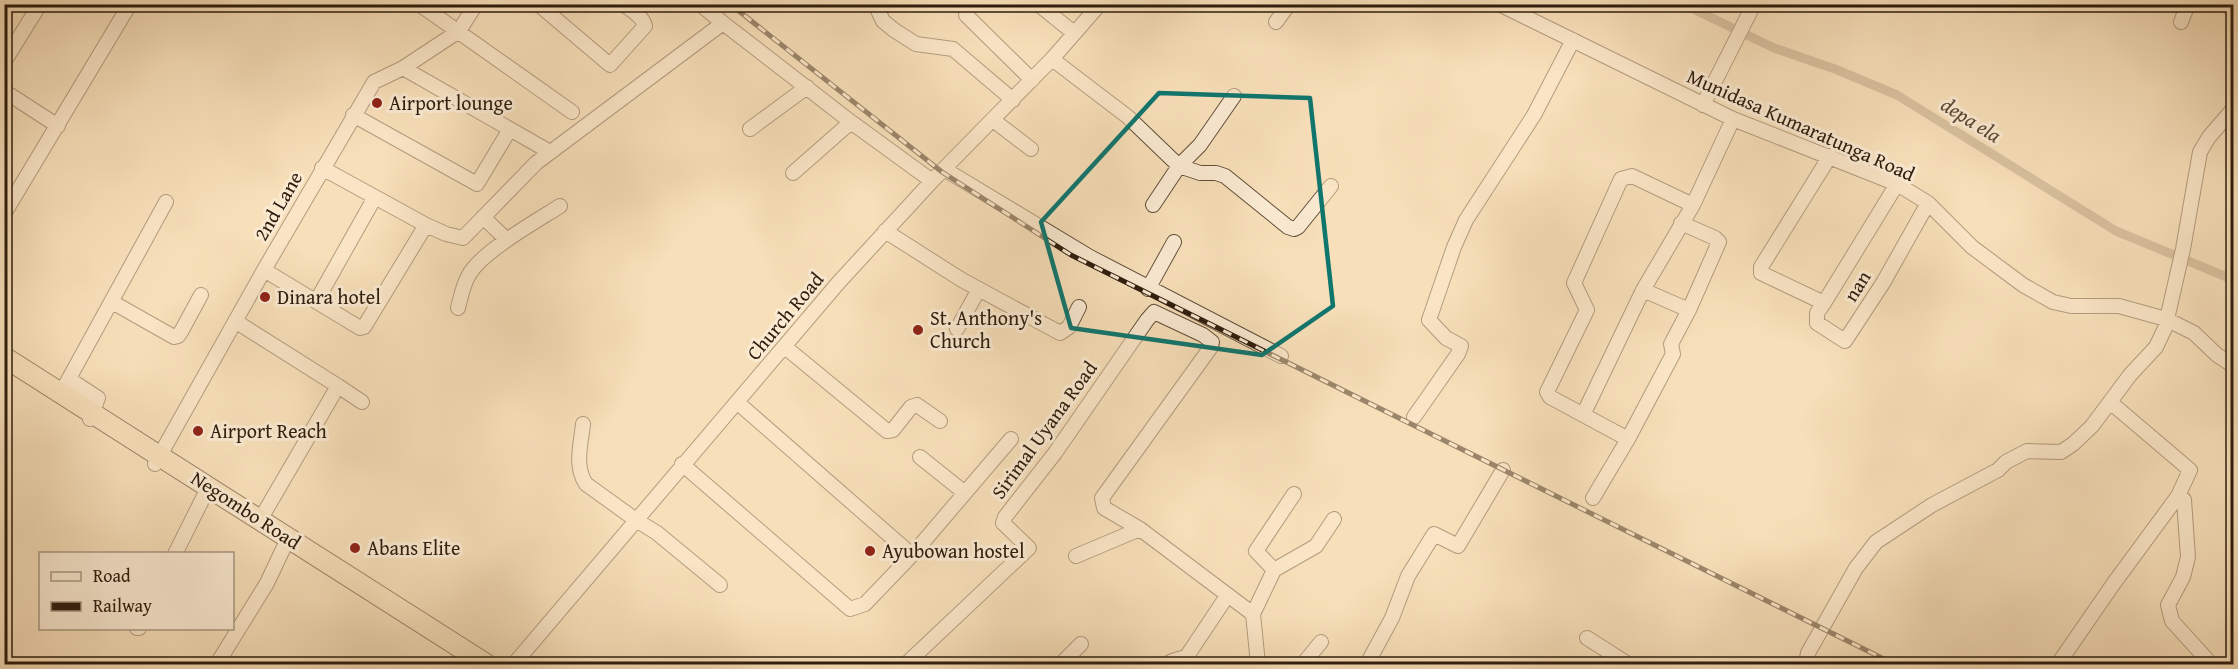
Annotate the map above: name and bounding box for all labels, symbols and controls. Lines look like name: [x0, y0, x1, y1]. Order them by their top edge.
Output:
street label: Munidasa Kumaratunga Road: [1683, 61, 1920, 188]
place label: Airport lounge: [389, 88, 513, 117]
water label: depa ela: [1935, 89, 2008, 150]
marker: Airport lounge: [370, 96, 384, 110]
street label: 2nd Lane: [246, 166, 309, 246]
street label: Church Road: [739, 265, 830, 366]
street label: nan: [1836, 265, 1877, 307]
place label: Dinara hotel: [277, 282, 381, 311]
marker: Dinara hotel: [258, 290, 272, 304]
place label: St. Anthony's Church: [930, 303, 1042, 355]
marker: St. Anthony's Church: [911, 323, 925, 337]
street label: Sirimal Uyana Road: [984, 354, 1104, 505]
place label: Airport Reach: [210, 416, 327, 445]
marker: Airport Reach: [191, 424, 205, 438]
street label: Negombo Road: [186, 463, 307, 556]
place label: Abans Elite: [367, 533, 460, 562]
place label: Ayubowan hostel: [882, 536, 1025, 565]
marker: Abans Elite: [348, 541, 362, 555]
marker: Ayubowan hostel: [863, 544, 877, 558]
legend: [39, 552, 234, 630]
text: Road: [93, 562, 131, 589]
text: Railway: [93, 592, 152, 619]

